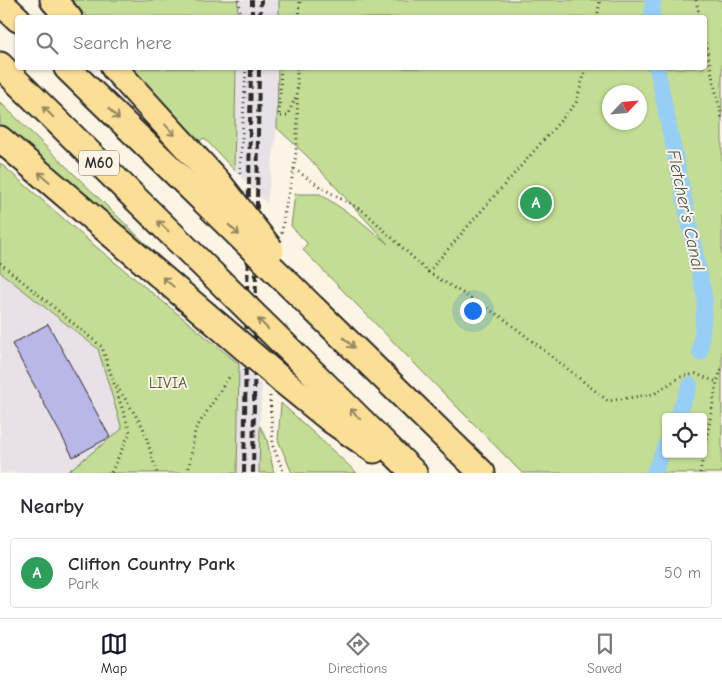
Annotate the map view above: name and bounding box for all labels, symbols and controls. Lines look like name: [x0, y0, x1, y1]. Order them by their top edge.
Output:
search box: [15, 15, 707, 70]
icon: search: [33, 29, 61, 57]
text: Search here: [73, 32, 172, 54]
north arrow: [602, 85, 647, 130]
one-way arrow: [42, 106, 54, 118]
one-way arrow: [108, 108, 121, 120]
one-way arrow: [164, 123, 176, 136]
water label: Fletcher's Canal: [662, 148, 709, 274]
road number: M60: [79, 150, 119, 176]
one-way arrow: [38, 172, 51, 183]
pin: A: [520, 184, 552, 222]
one-way arrow: [157, 220, 169, 232]
one-way arrow: [227, 224, 239, 236]
one-way arrow: [161, 277, 174, 288]
your location: [460, 298, 486, 324]
one-way arrow: [257, 318, 269, 330]
one-way arrow: [342, 337, 355, 349]
park label: LIVIA: [149, 374, 187, 392]
one-way arrow: [349, 408, 361, 420]
map controls: [662, 413, 707, 458]
button: locate: [662, 413, 707, 458]
text: Nearby: [20, 494, 84, 518]
text: Clifton Country Park: [68, 553, 235, 575]
text: A: [33, 564, 41, 582]
text: 50 m: [664, 564, 701, 582]
text: Park: [68, 575, 99, 593]
tab: Map: [100, 630, 128, 677]
tab: Directions: [328, 630, 387, 677]
tab: Saved: [587, 630, 622, 677]

